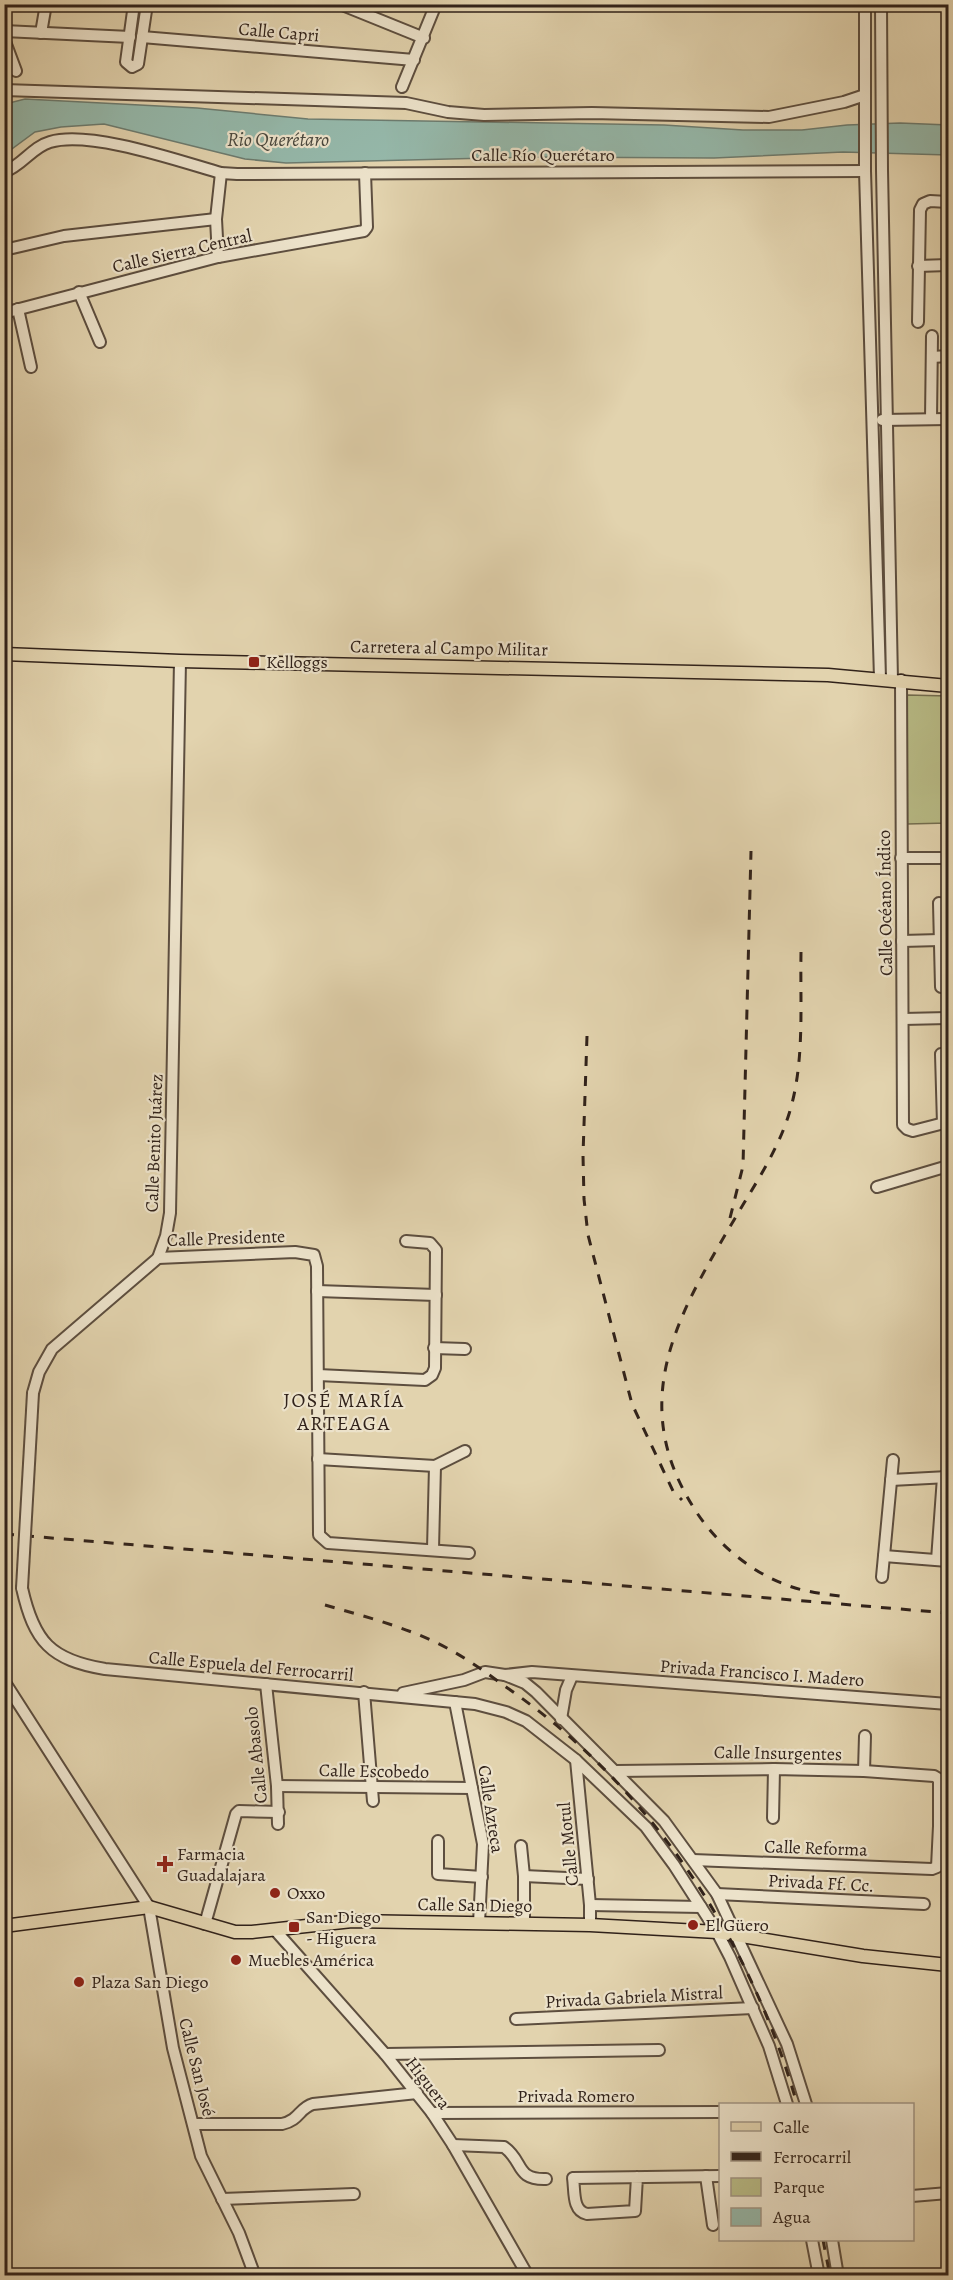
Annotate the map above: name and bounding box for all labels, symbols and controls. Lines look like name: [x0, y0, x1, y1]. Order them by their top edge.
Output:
street label: Calle Capri: [238, 17, 320, 47]
water label: Rio Querétaro: [227, 126, 329, 153]
street label: Calle Río Querétaro: [471, 143, 615, 167]
street label: Calle Sierra Central: [110, 223, 255, 279]
street label: Carretera al Campo Militar: [350, 634, 548, 662]
place label: Kelloggs: [266, 650, 328, 674]
marker: Kelloggs: [247, 655, 261, 669]
street label: Calle Océano Índico: [872, 830, 898, 976]
street label: Calle Benito Juárez: [140, 1073, 168, 1213]
street label: Calle Presidente: [166, 1224, 286, 1252]
district label: JOSÉ MARÍA ARTEAGA: [283, 1387, 405, 1437]
street label: Calle Espuela del Ferrocarril: [148, 1645, 355, 1687]
street label: Privada Francisco I. Madero: [659, 1654, 865, 1692]
street label: Calle Abasolo: [239, 1705, 273, 1805]
street label: Calle Insurgentes: [714, 1740, 842, 1766]
street label: Calle Escobedo: [319, 1758, 429, 1784]
street label: Calle Azteca: [472, 1763, 510, 1855]
street label: Calle Motul: [552, 1800, 584, 1887]
street label: Calle Reforma: [764, 1834, 869, 1862]
place label: Farmacia Guadalajara: [177, 1842, 266, 1887]
marker: Farmacia Guadalajara: [158, 1857, 172, 1871]
street label: Privada Ff. Cc.: [767, 1868, 875, 1898]
place label: Oxxo: [287, 1881, 325, 1905]
marker: Oxxo: [268, 1886, 282, 1900]
street label: Calle San Diego: [417, 1892, 533, 1918]
place label: San Diego - Higuera: [306, 1905, 381, 1950]
place label: El Güero: [705, 1913, 769, 1937]
marker: El Güero: [686, 1918, 700, 1932]
marker: San Diego - Higuera: [287, 1920, 301, 1934]
place label: Muebles América: [248, 1948, 375, 1972]
marker: Muebles América: [229, 1953, 243, 1967]
place label: Plaza San Diego: [91, 1970, 209, 1994]
marker: Plaza San Diego: [72, 1975, 86, 1989]
street label: Privada Gabriela Mistral: [545, 1980, 724, 2014]
street label: Calle San José: [173, 2015, 221, 2119]
street label: Higuera: [400, 2052, 456, 2115]
street label: Privada Romero: [517, 2084, 635, 2108]
legend: [719, 2103, 914, 2241]
text: Calle: [773, 2115, 810, 2139]
text: Ferrocarril: [773, 2145, 852, 2169]
text: Parque: [773, 2175, 825, 2199]
text: Agua: [772, 2205, 811, 2229]

